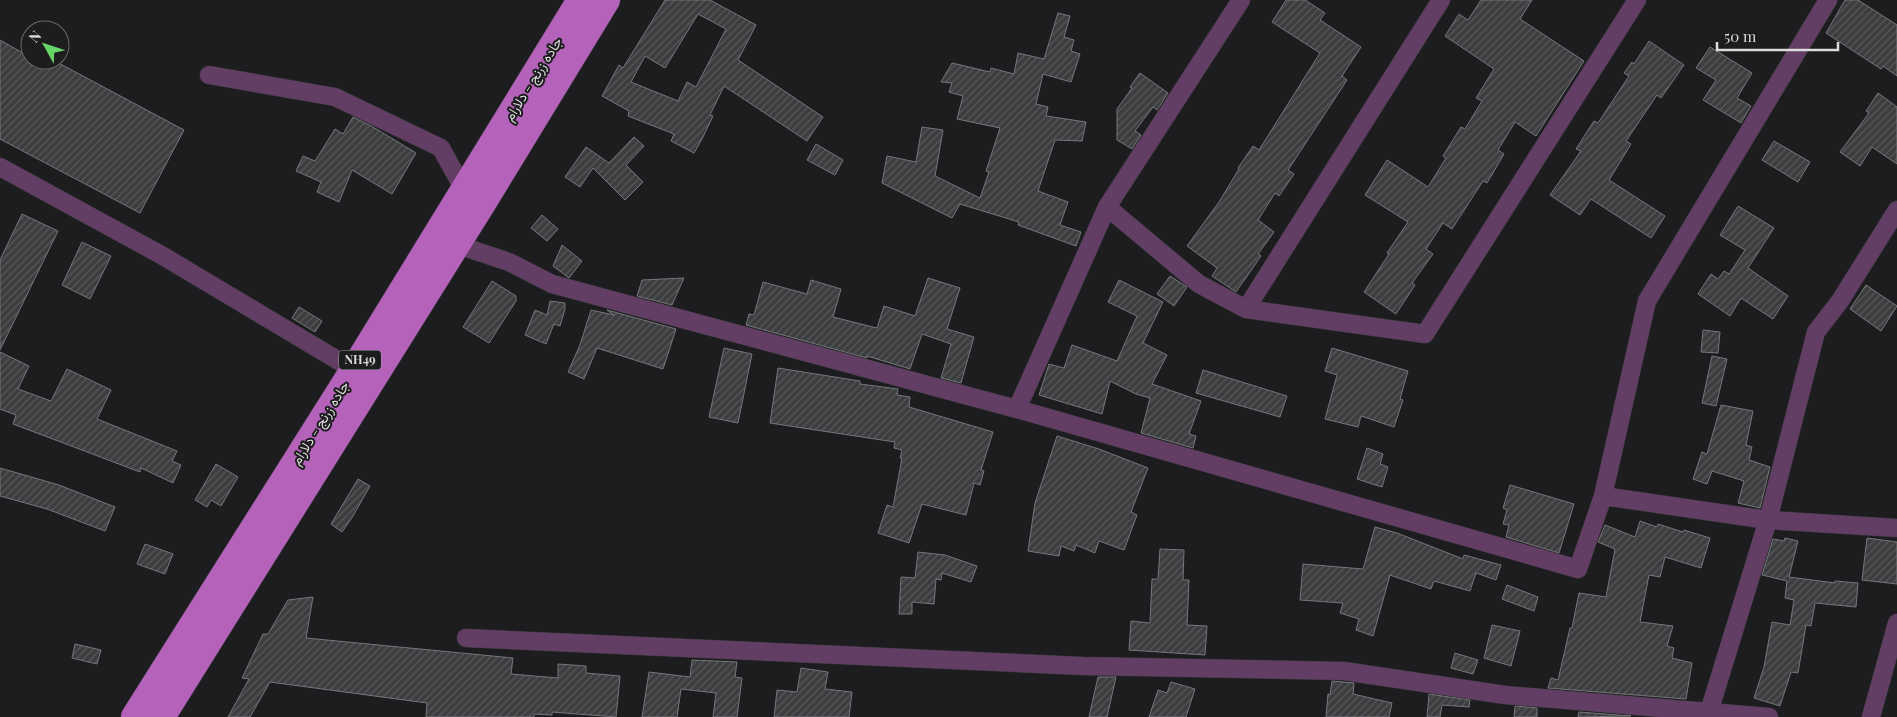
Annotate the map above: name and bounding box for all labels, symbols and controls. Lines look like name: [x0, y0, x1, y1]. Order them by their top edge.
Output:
north arrow: [20, 20, 70, 70]
scale bar: [1717, 20, 1838, 52]
text: N: [24, 26, 45, 46]
text: 50 m: [1724, 26, 1757, 46]
street label: جاده زرنج - دلارام: [499, 33, 568, 125]
road number: NH49: [339, 350, 381, 370]
street label: جاده زرنج - دلارام: [286, 377, 355, 469]

